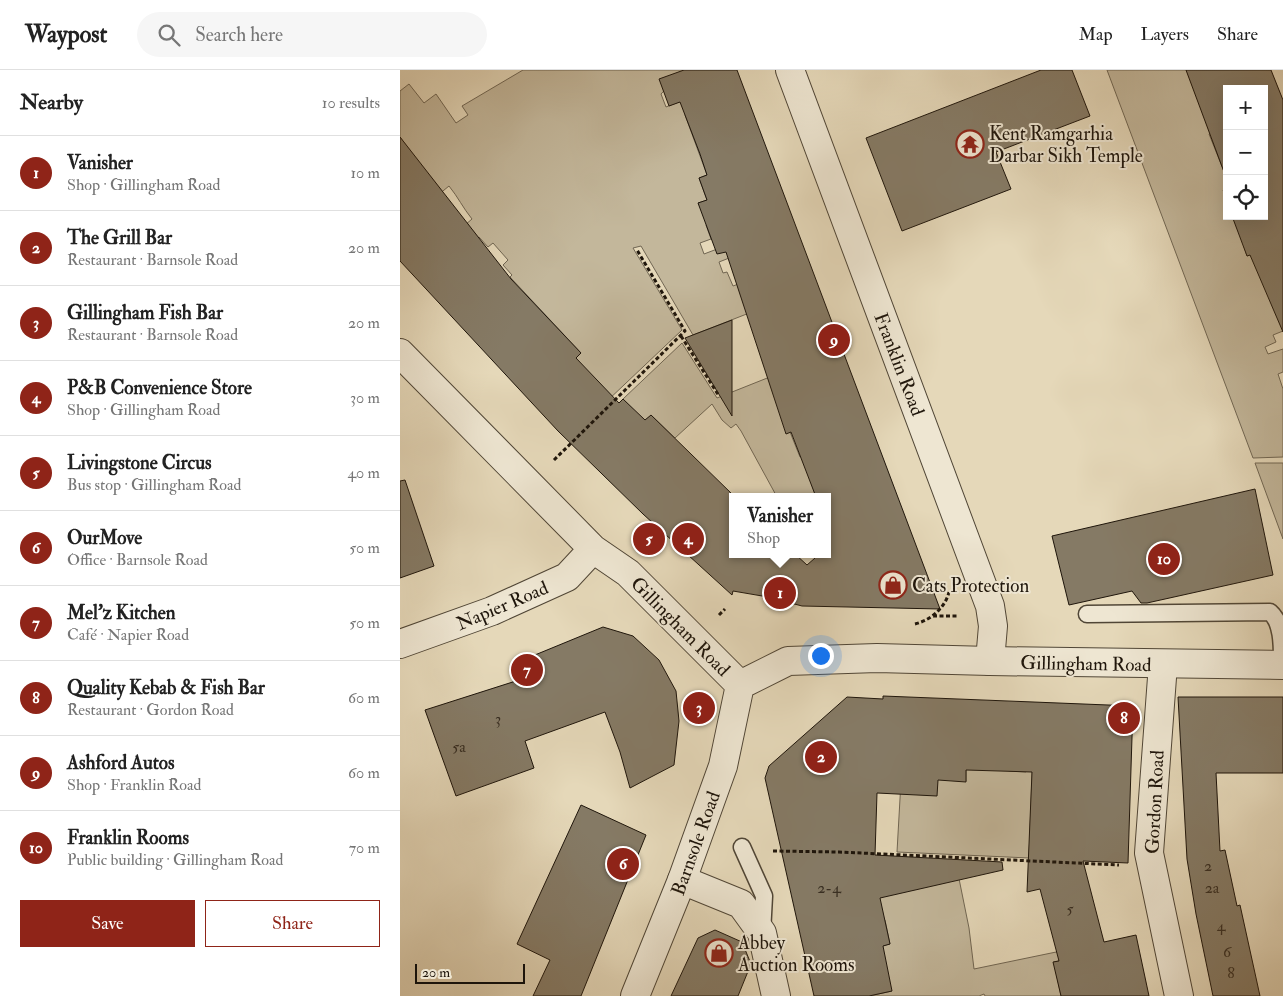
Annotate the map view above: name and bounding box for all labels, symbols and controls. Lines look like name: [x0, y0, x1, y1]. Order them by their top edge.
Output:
search box: [137, 12, 487, 57]
text: Waypost: [25, 19, 107, 50]
icon: search: [155, 21, 183, 49]
text: Search here: [195, 23, 283, 47]
text: Map: [1079, 23, 1113, 46]
text: Layers: [1141, 23, 1189, 46]
text: Share: [1217, 23, 1258, 46]
map controls: [1223, 85, 1268, 220]
button: +: [1223, 85, 1268, 130]
text: Nearby: [20, 89, 83, 116]
text: 10 results: [322, 93, 380, 113]
place label: Kent Ramgarhia Darbar Sikh Temple: [989, 122, 1143, 169]
temple icon: Kent Ramgarhia Darbar Sikh Temple: [955, 129, 985, 159]
button: −: [1223, 130, 1268, 175]
text: Vanisher: [67, 151, 133, 175]
text: 1: [33, 163, 39, 183]
text: 10 m: [350, 163, 380, 183]
text: Shop · Gillingham Road: [67, 175, 220, 195]
button: locate: [1223, 175, 1268, 220]
text: The Grill Bar: [67, 226, 172, 250]
text: 2: [32, 238, 40, 258]
text: 20 m: [348, 238, 380, 258]
text: Restaurant · Barnsole Road: [67, 250, 238, 270]
text: Gillingham Fish Bar: [67, 301, 223, 325]
street label: Franklin Road: [868, 309, 930, 420]
text: 3: [33, 313, 39, 333]
text: 20 m: [348, 313, 380, 333]
pin: 9: [818, 321, 850, 359]
text: Restaurant · Barnsole Road: [67, 325, 238, 345]
text: P&B Convenience Store: [67, 376, 252, 400]
text: 4: [32, 388, 40, 408]
text: 30 m: [350, 388, 380, 408]
text: Shop · Gillingham Road: [67, 400, 220, 420]
text: Livingstone Circus: [67, 451, 211, 475]
text: 5: [32, 463, 40, 483]
text: 40 m: [347, 463, 380, 483]
text: Bus stop · Gillingham Road: [67, 475, 241, 495]
popup: [729, 493, 831, 558]
text: Vanisher: [747, 504, 813, 528]
pin: 5: [633, 520, 665, 558]
pin: 4: [672, 520, 704, 558]
text: OurMove: [67, 526, 142, 550]
text: Shop: [747, 528, 780, 548]
text: 6: [32, 538, 40, 558]
text: 50 m: [349, 538, 380, 558]
pin: 10: [1148, 540, 1180, 578]
text: Office · Barnsole Road: [67, 550, 208, 570]
shop icon: Cats Protection: [878, 570, 908, 600]
street label: Gillingham Road: [625, 572, 736, 682]
pin: 1: [764, 574, 796, 612]
place label: Cats Protection: [912, 574, 1029, 598]
street label: Napier Road: [453, 576, 553, 637]
text: Mel'z Kitchen: [67, 601, 176, 625]
text: 7: [32, 613, 40, 633]
text: 50 m: [349, 613, 380, 633]
text: Café · Napier Road: [67, 625, 189, 645]
your location: [808, 643, 834, 669]
pin: 7: [511, 651, 543, 689]
street label: Gillingham Road: [1020, 651, 1152, 677]
text: Quality Kebab & Fish Bar: [67, 676, 265, 700]
text: 8: [32, 688, 40, 708]
text: 60 m: [348, 688, 380, 708]
pin: 3: [683, 689, 715, 727]
pin: 8: [1108, 699, 1140, 737]
text: Restaurant · Gordon Road: [67, 700, 234, 720]
house number: 3: [495, 709, 501, 729]
house number: 5a: [452, 737, 466, 757]
pin: 2: [805, 738, 837, 776]
street label: Gordon Road: [1140, 749, 1170, 855]
text: Ashford Autos: [67, 751, 175, 775]
text: 9: [32, 763, 40, 783]
text: 60 m: [348, 763, 380, 783]
text: Shop · Franklin Road: [67, 775, 201, 795]
street label: Barnsole Road: [666, 787, 726, 899]
text: Franklin Rooms: [67, 826, 189, 850]
text: 10: [29, 838, 43, 858]
text: 70 m: [349, 838, 380, 858]
pin: 6: [607, 845, 639, 883]
text: Public building · Gillingham Road: [67, 850, 283, 870]
house number: 2: [1204, 856, 1212, 876]
house number: 2-4: [817, 878, 842, 898]
house number: 2a: [1205, 878, 1220, 898]
house number: 5: [1066, 899, 1074, 919]
button: Save: [20, 900, 195, 947]
button: Share: [205, 900, 380, 947]
house number: 4: [1217, 916, 1227, 936]
place label: Abbey Auction Rooms: [737, 931, 855, 977]
shop icon: Abbey Auction Rooms: [704, 938, 734, 968]
house number: 6: [1223, 942, 1232, 962]
scale bar: [415, 961, 525, 984]
house number: 8: [1227, 963, 1235, 983]
text: 20 m: [422, 964, 450, 981]

